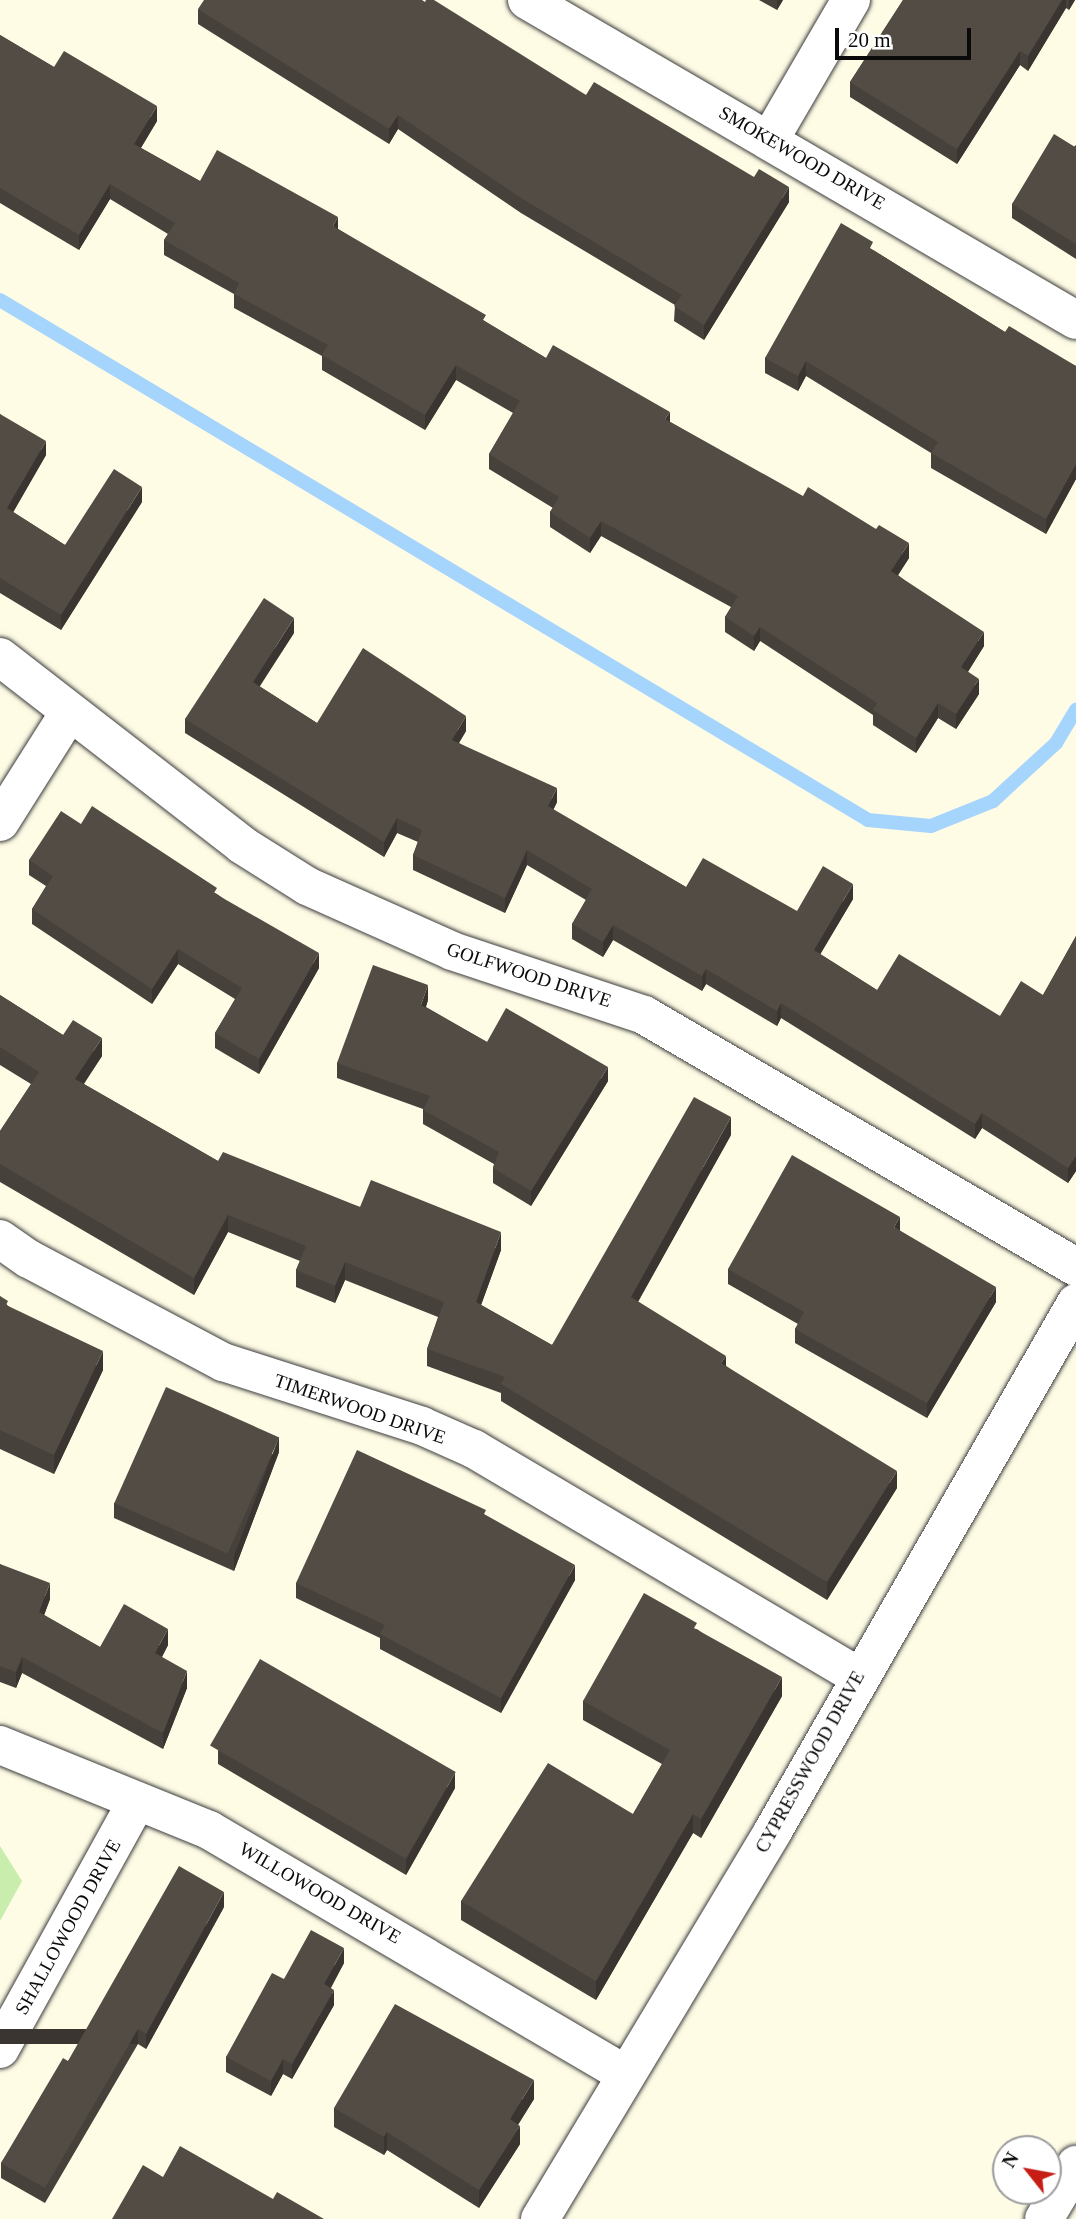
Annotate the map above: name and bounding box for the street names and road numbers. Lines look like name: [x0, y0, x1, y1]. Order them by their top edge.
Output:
street label: SMOKEWOOD DRIVE: [715, 101, 889, 215]
street label: GOLFWOOD DRIVE: [444, 938, 614, 1012]
street label: TIMERWOOD DRIVE: [271, 1369, 449, 1449]
street label: CYPRESSWOOD DRIVE: [751, 1667, 869, 1857]
street label: SHALLOWOOD DRIVE: [10, 1835, 126, 2019]
street label: WILLOWOOD DRIVE: [235, 1837, 405, 1949]

